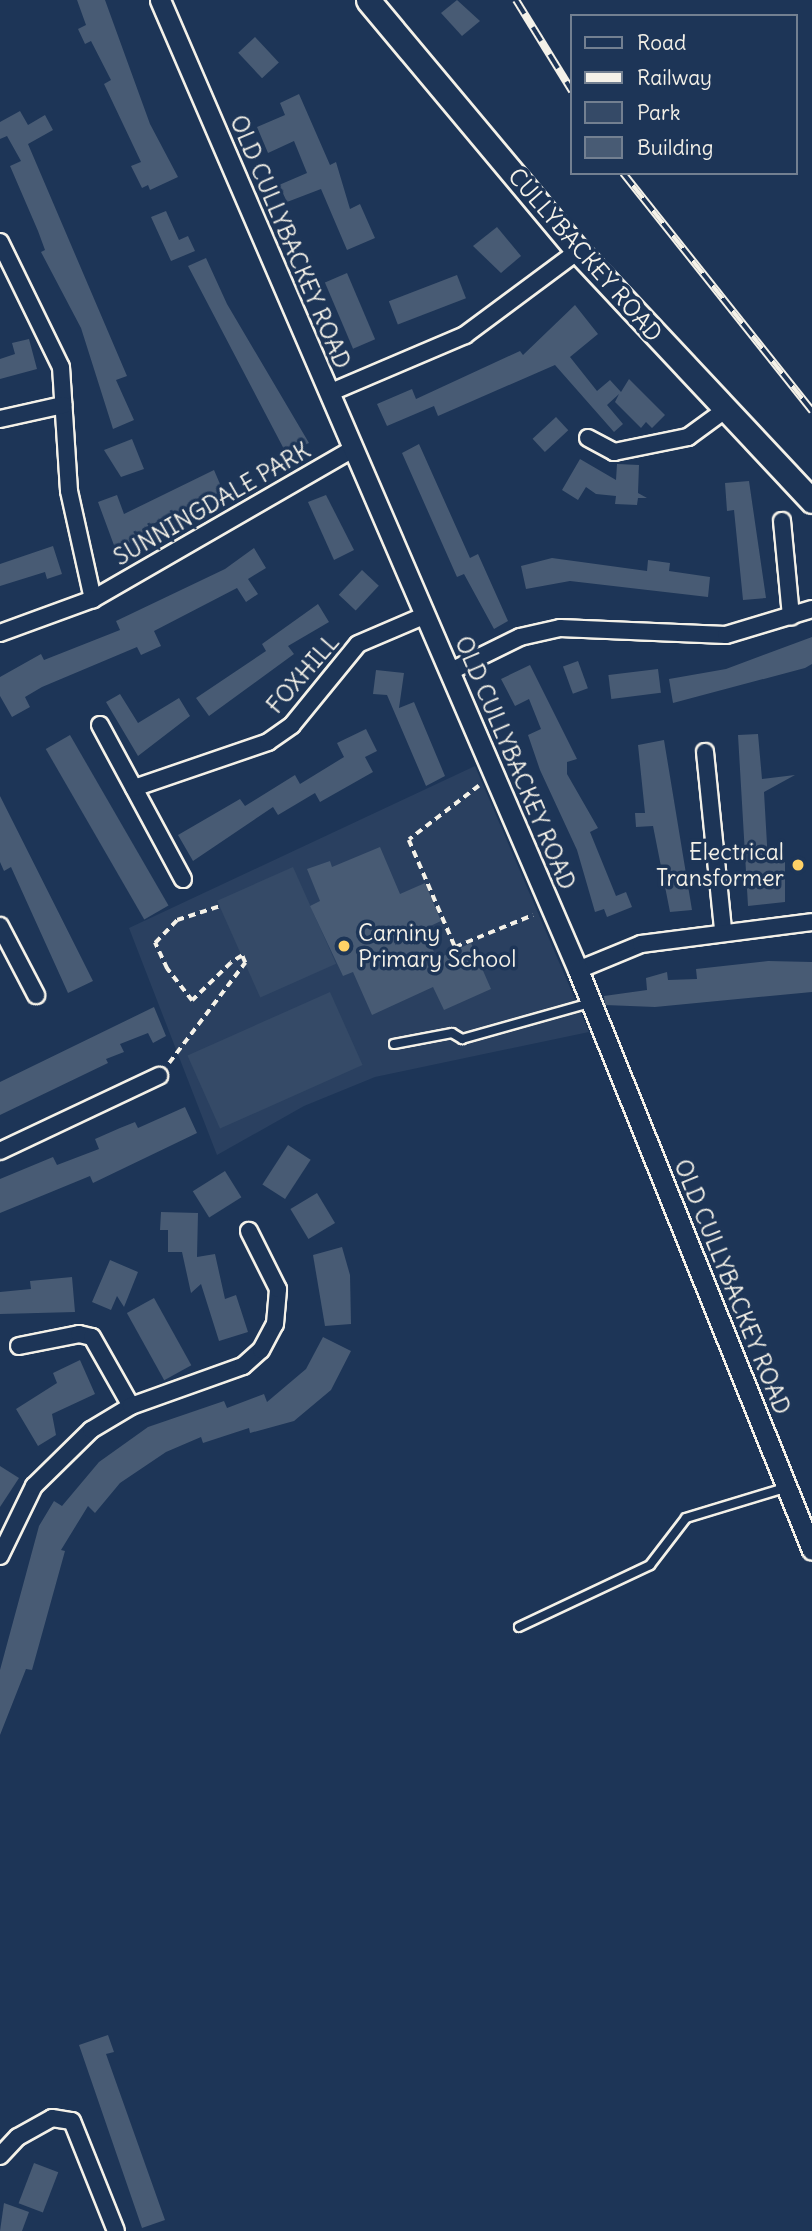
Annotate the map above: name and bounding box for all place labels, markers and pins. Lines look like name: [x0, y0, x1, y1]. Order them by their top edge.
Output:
place label: Electrical Transformer: [656, 838, 784, 892]
marker: Electrical Transformer: [790, 857, 806, 873]
place label: Carniny Primary School: [358, 919, 516, 973]
marker: Carniny Primary School: [336, 938, 352, 954]

